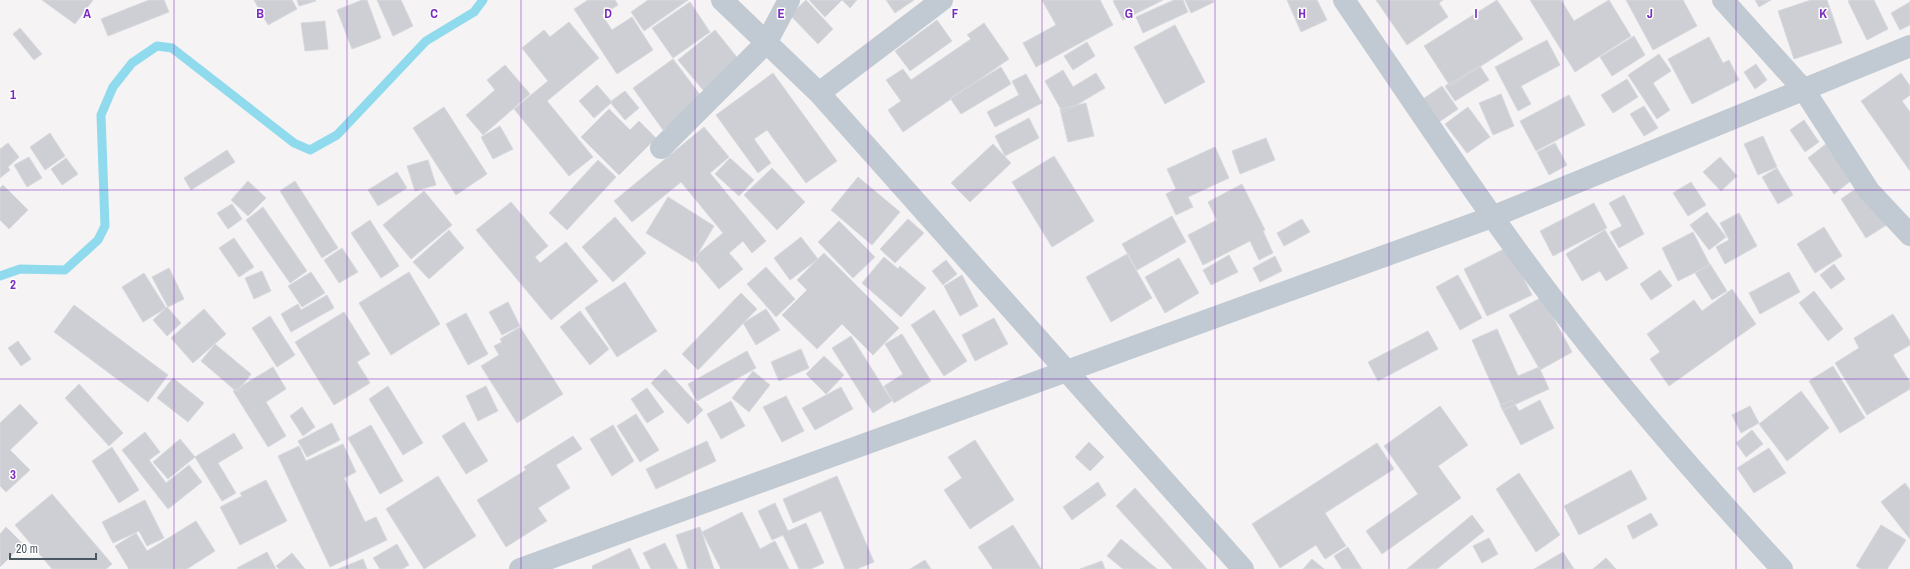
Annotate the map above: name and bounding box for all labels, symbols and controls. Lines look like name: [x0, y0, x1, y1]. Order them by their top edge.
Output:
text: A: [83, 5, 91, 22]
text: B: [256, 5, 264, 22]
text: C: [430, 5, 438, 22]
text: D: [604, 5, 612, 22]
text: E: [777, 5, 785, 22]
text: F: [952, 5, 959, 22]
text: G: [1125, 5, 1133, 22]
text: H: [1298, 5, 1306, 22]
text: I: [1475, 5, 1478, 22]
text: J: [1647, 5, 1653, 22]
text: K: [1819, 5, 1827, 22]
text: 1: [10, 86, 16, 103]
text: 2: [10, 276, 16, 293]
text: 3: [10, 466, 16, 483]
scale bar: [10, 535, 96, 561]
text: 20 m: [16, 541, 38, 557]

